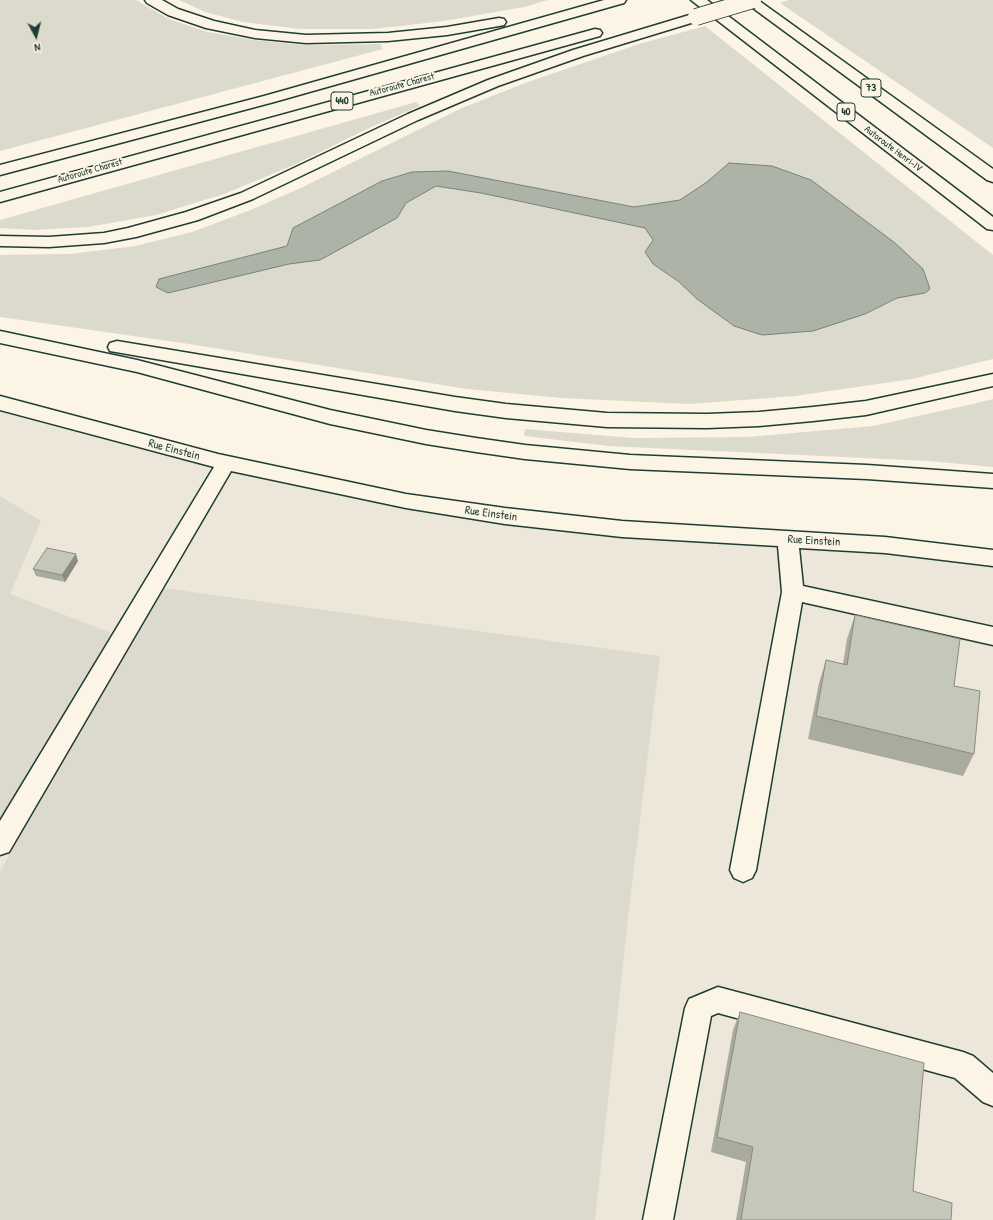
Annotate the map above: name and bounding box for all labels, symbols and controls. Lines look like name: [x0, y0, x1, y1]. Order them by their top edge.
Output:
north arrow: [16, 16, 56, 56]
text: N: [34, 41, 41, 55]
street label: Autoroute Charest: [368, 71, 436, 99]
road number: 73: [861, 79, 881, 97]
road number: 440: [331, 92, 353, 110]
road number: 40: [837, 103, 855, 121]
street label: Autoroute Henri-IV: [862, 123, 924, 175]
street label: Autoroute Charest: [56, 156, 124, 186]
street label: Rue Einstein: [147, 436, 201, 464]
street label: Rue Einstein: [464, 503, 518, 525]
street label: Rue Einstein: [787, 532, 841, 550]

